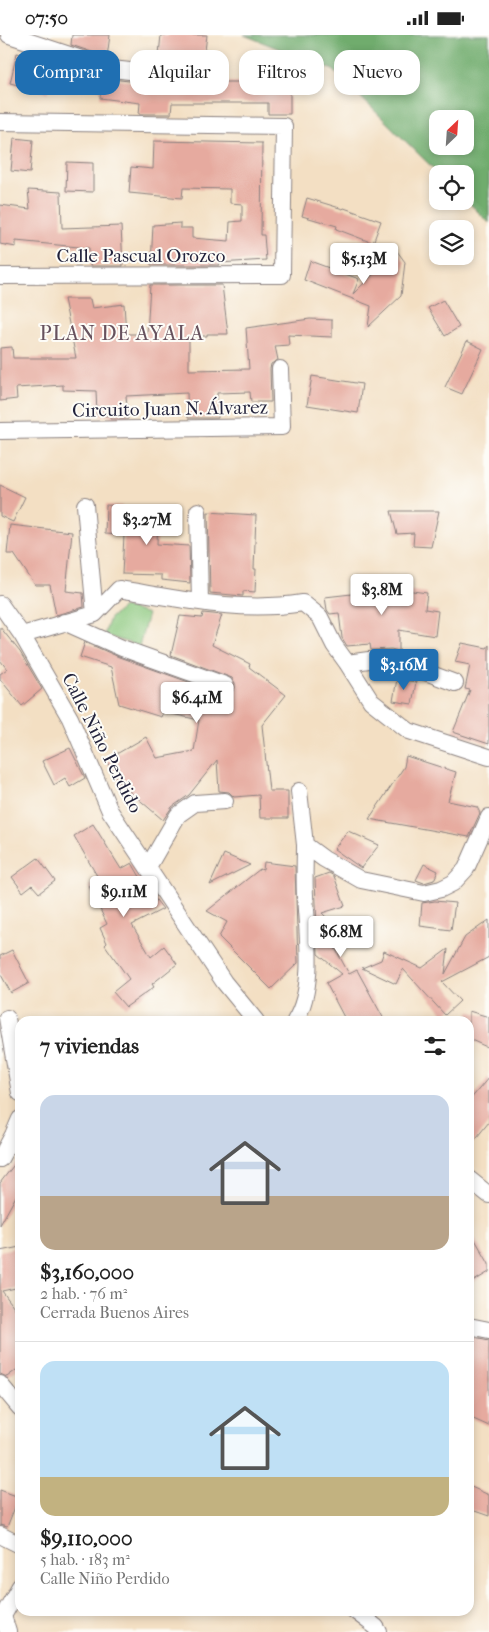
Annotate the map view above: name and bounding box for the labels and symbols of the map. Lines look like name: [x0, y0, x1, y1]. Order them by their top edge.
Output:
north arrow: [429, 110, 474, 155]
pin: $5.13M: [323, 243, 405, 285]
street label: Calle Pascual Orozco: [57, 245, 226, 267]
district label: PLAN DE AYALA: [39, 322, 205, 345]
street label: Circuito Juan N. Álvarez: [72, 396, 268, 422]
pin: $3.27M: [106, 503, 188, 546]
pin: $3.8M: [347, 573, 417, 616]
pin: $3.16M: [363, 649, 445, 691]
street label: Calle Niño Perdido: [57, 669, 147, 817]
pin: $6.41M: [156, 681, 238, 724]
pin: $9.11M: [83, 875, 165, 918]
pin: $6.8M: [306, 915, 376, 958]

